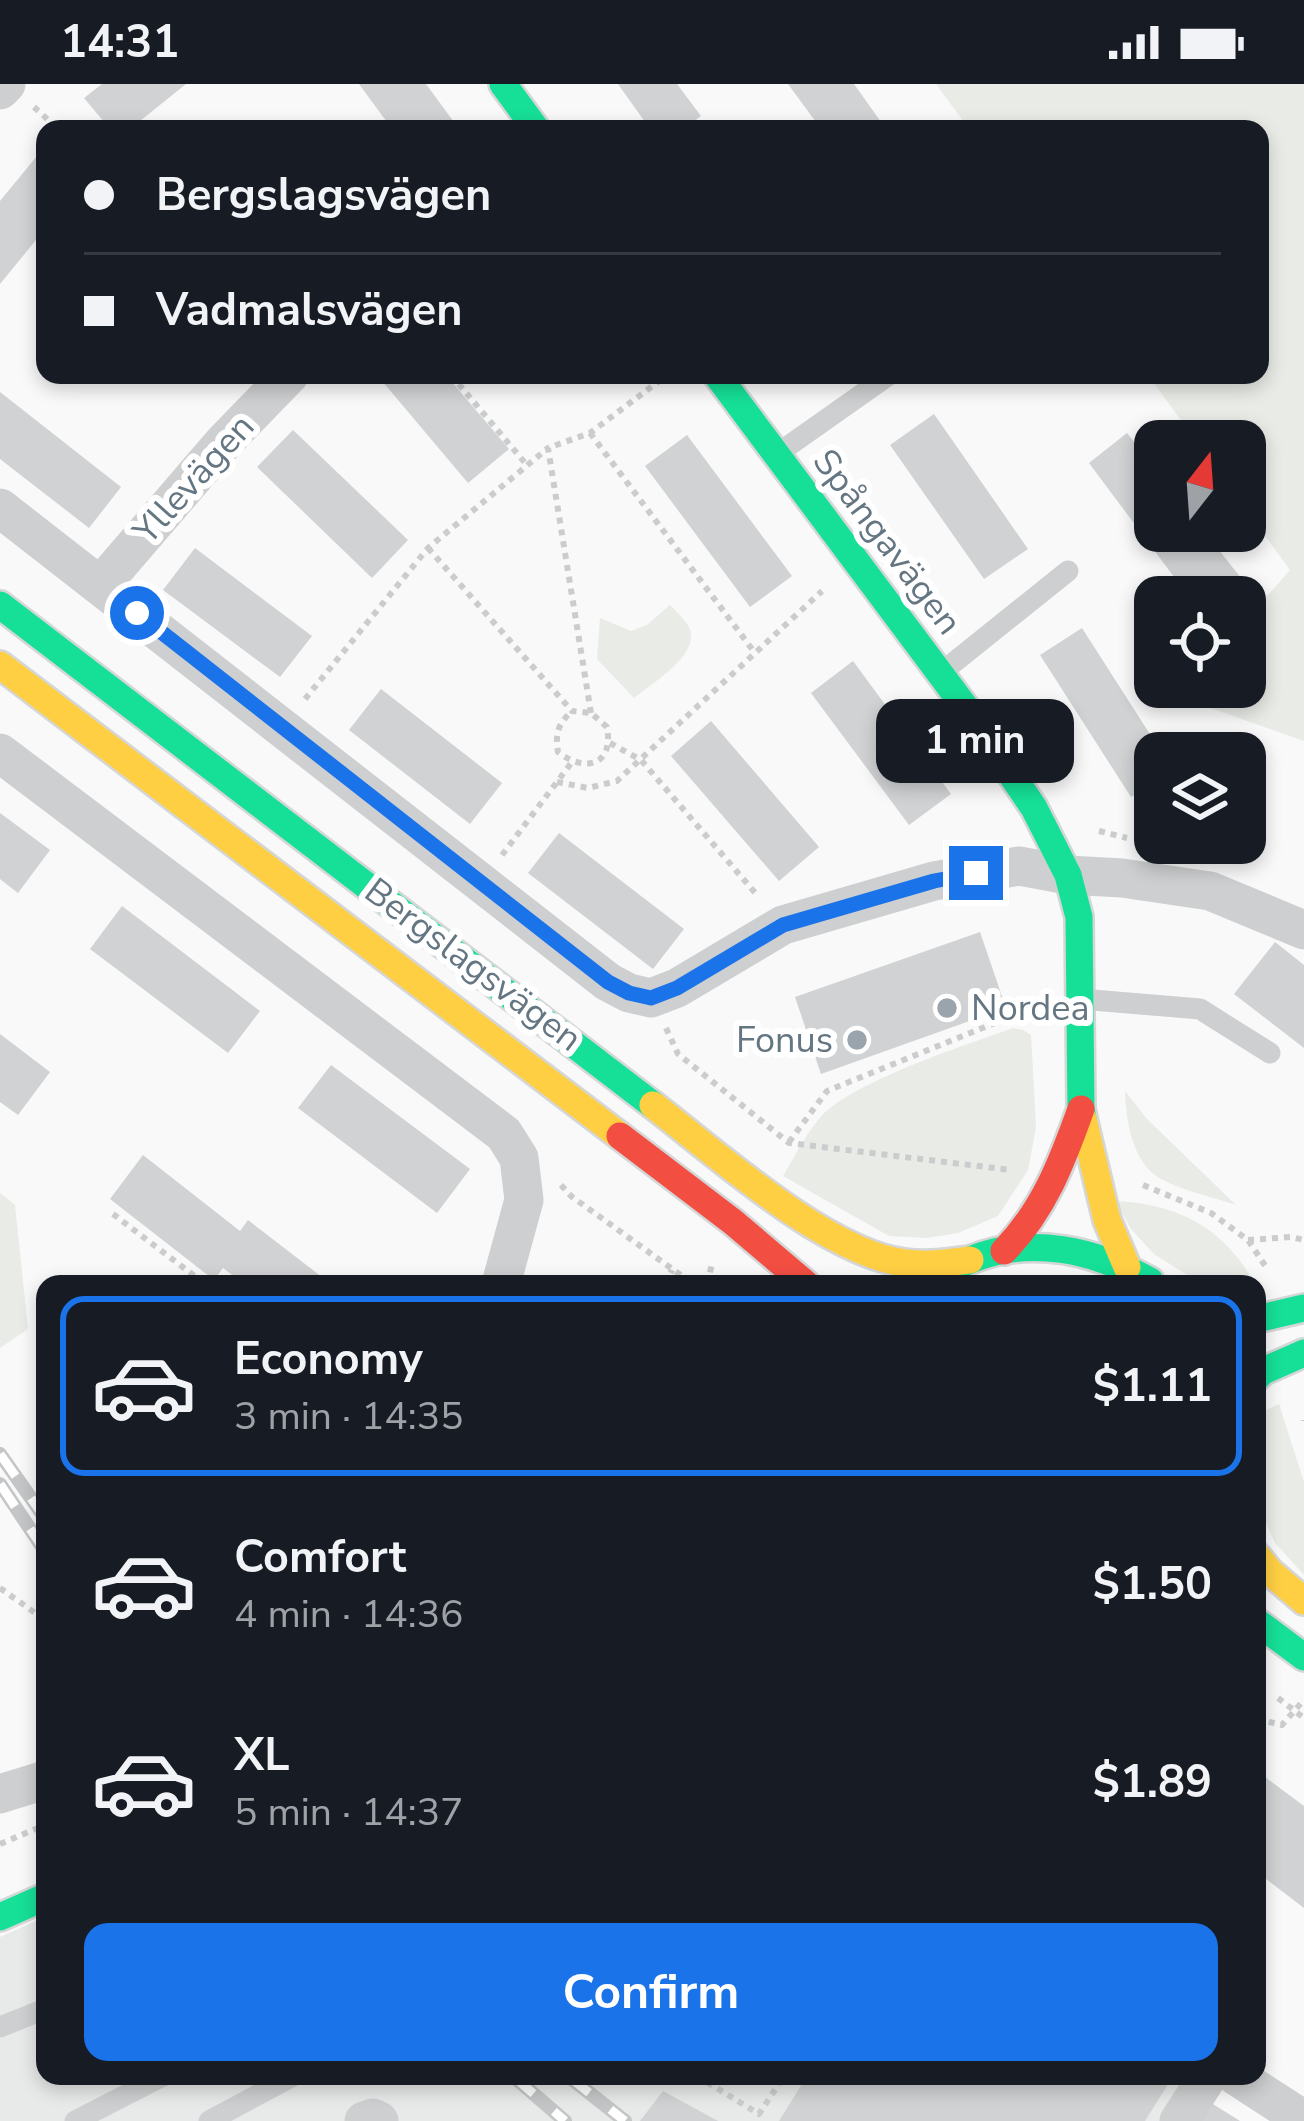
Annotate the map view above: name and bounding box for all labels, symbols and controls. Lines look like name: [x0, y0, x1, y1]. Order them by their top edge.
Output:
text: 14:31: [60, 12, 179, 73]
text: Bergslagsvägen: [156, 165, 491, 226]
text: Vadmalsvägen: [156, 280, 463, 341]
street label: Yllevägen: [122, 403, 266, 555]
north arrow: [1134, 420, 1266, 552]
map controls: [1134, 420, 1266, 864]
street label: Spångavägen: [801, 439, 973, 645]
button: locate: [1134, 576, 1266, 708]
route start: [110, 586, 164, 640]
callout: 1 min: [877, 699, 1075, 783]
text: 1 min: [925, 714, 1025, 767]
button: layers: [1134, 732, 1266, 864]
route end: [949, 846, 1003, 900]
street label: Bergslagsvägen: [354, 867, 592, 1063]
place label: Nordea: [971, 984, 1090, 1033]
marker: Nordea: [934, 995, 960, 1021]
place label: Fonus: [736, 1016, 833, 1065]
marker: Fonus: [844, 1027, 870, 1053]
text: Economy: [234, 1329, 423, 1390]
icon: car: [90, 1332, 198, 1440]
text: $1.11: [1093, 1356, 1212, 1417]
text: 3 min · 14:35: [234, 1390, 463, 1443]
text: Comfort: [234, 1527, 406, 1588]
icon: car: [90, 1530, 198, 1638]
text: $1.50: [1093, 1554, 1212, 1615]
text: 4 min · 14:36: [234, 1588, 463, 1641]
text: XL: [234, 1725, 290, 1786]
icon: car: [90, 1728, 198, 1836]
text: $1.89: [1093, 1752, 1212, 1813]
text: 5 min · 14:37: [234, 1786, 463, 1839]
button: Confirm: [84, 1923, 1218, 2061]

